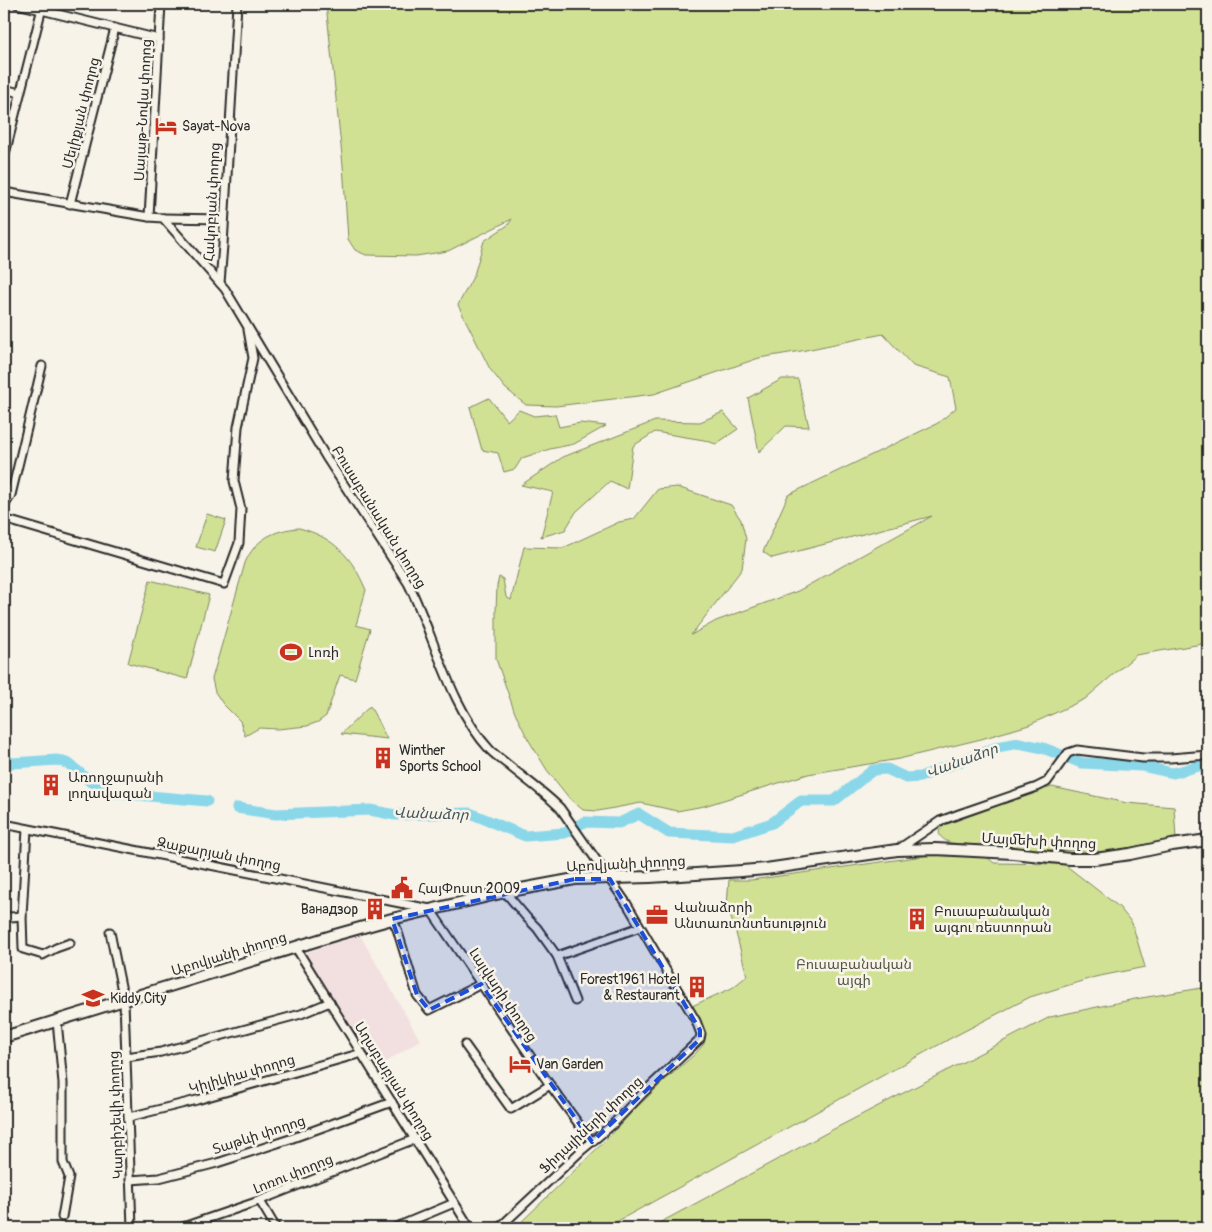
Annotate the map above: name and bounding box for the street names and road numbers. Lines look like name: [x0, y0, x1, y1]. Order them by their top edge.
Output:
street label: Սայաթ-Նովա փողոց: [131, 38, 155, 182]
street label: Մելիքյան փողոց: [59, 55, 103, 171]
street label: Հակոբյան փողոց: [200, 142, 224, 262]
street label: Բուսաբանական փողոց: [328, 443, 430, 591]
street label: Մայմեխի փողոց: [981, 830, 1097, 852]
street label: Զաքարյան փողոց: [156, 834, 282, 874]
street label: Աբովյանի փողոց: [566, 852, 686, 876]
street label: Աբովյանի փողոց: [169, 928, 289, 980]
street label: Լալվարի փողոց: [465, 945, 541, 1045]
street label: Աղաբաբյան փողոց: [351, 1019, 437, 1143]
street label: Կարբիշեվի փողոց: [105, 1051, 127, 1179]
street label: Կիլիկիա փողոց: [187, 1051, 297, 1097]
street label: Ֆիդայիների փողոց: [536, 1073, 646, 1177]
street label: Տաթևի փողոց: [210, 1112, 308, 1158]
street label: Լոռու փողոց: [251, 1150, 335, 1198]

